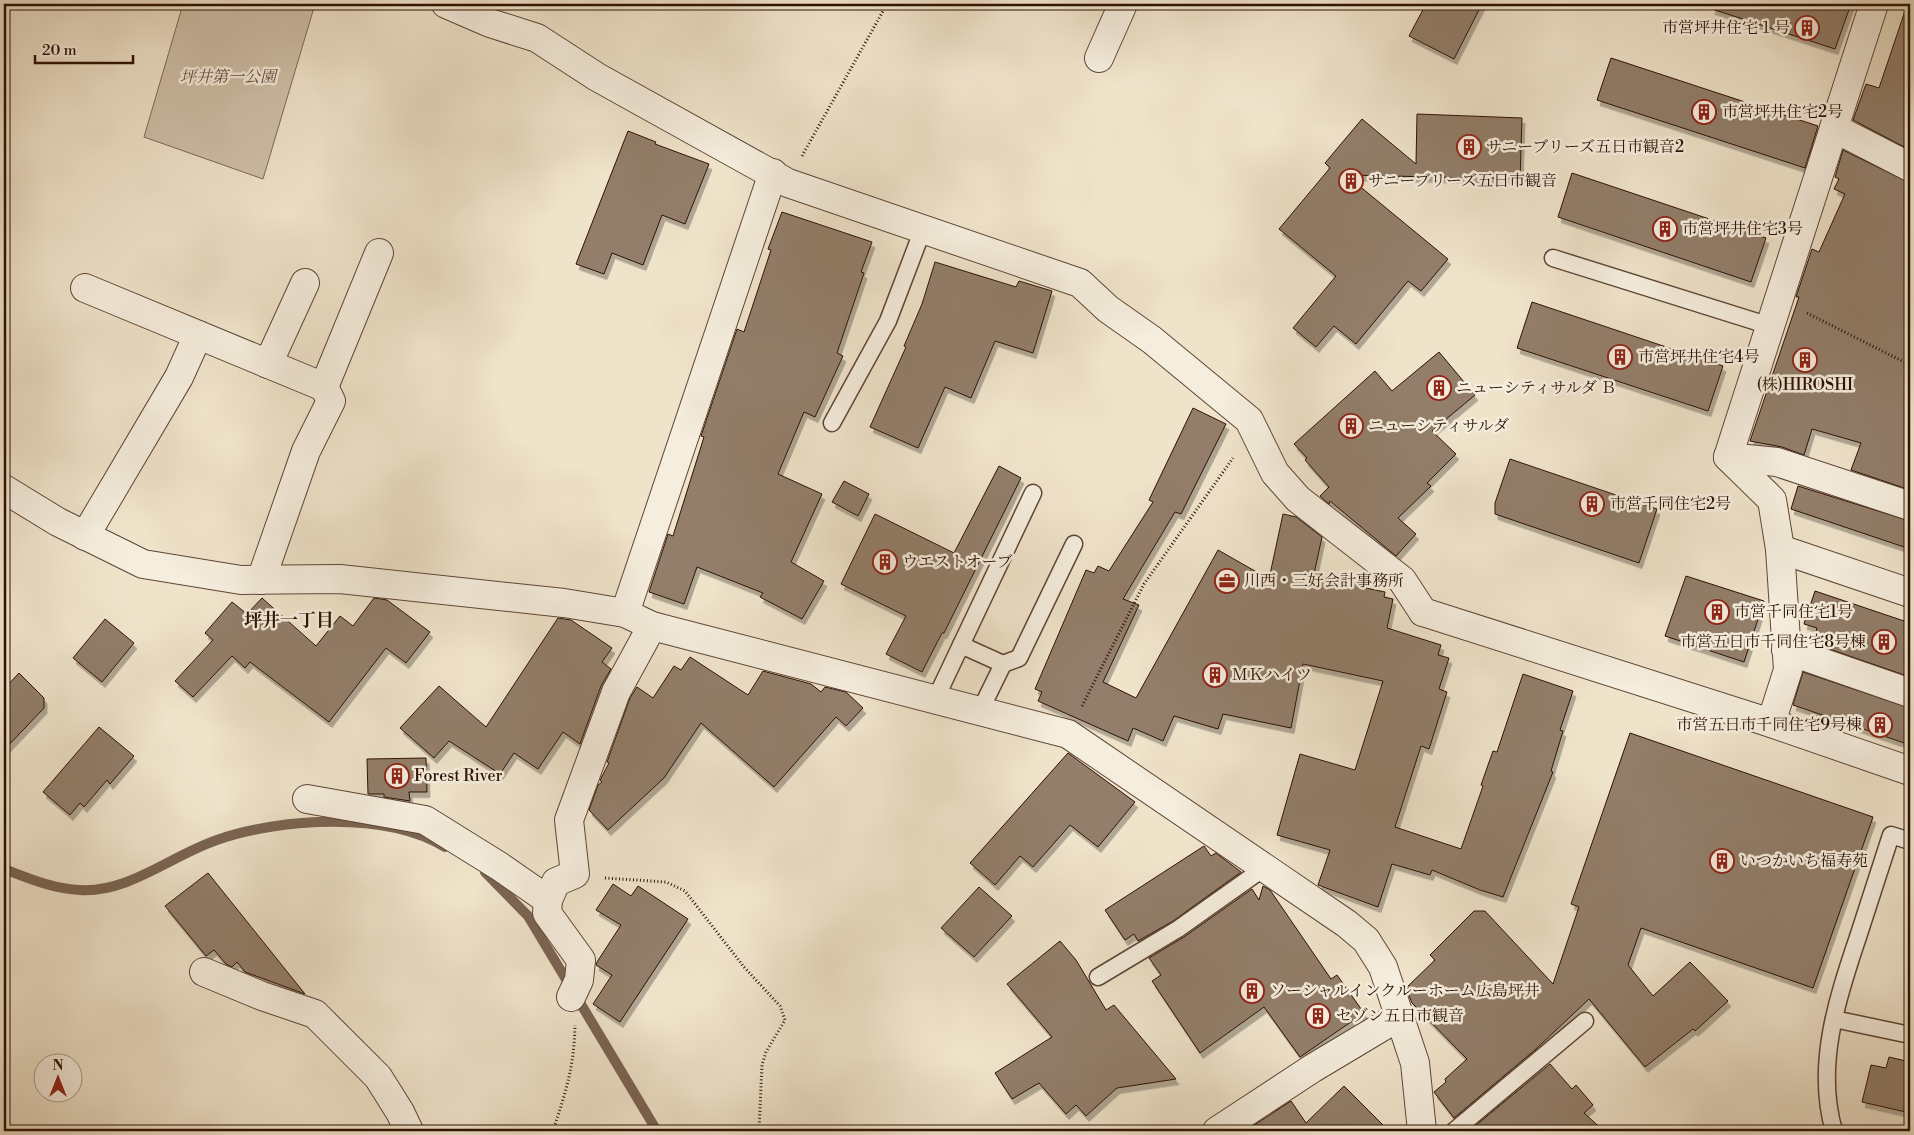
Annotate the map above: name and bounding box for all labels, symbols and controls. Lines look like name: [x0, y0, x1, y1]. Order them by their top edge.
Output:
building icon: 市営坪井住宅１号: [1794, 15, 1820, 41]
place label: 市営坪井住宅１号: [1662, 18, 1790, 38]
scale bar: [35, 32, 132, 64]
text: 20 m: [42, 41, 77, 60]
park label: 坪井第一公園: [180, 67, 279, 87]
building icon: 市営坪井住宅2号: [1691, 99, 1717, 125]
place label: 市営坪井住宅2号: [1722, 102, 1843, 122]
building icon: サニーブリーズ五日市観音2: [1456, 134, 1482, 160]
place label: サニーブリーズ五日市観音2: [1486, 137, 1684, 157]
building icon: サニーブリーズ五日市観音: [1338, 168, 1364, 194]
place label: サニーブリーズ五日市観音: [1368, 171, 1557, 191]
building icon: 市営坪井住宅3号: [1652, 216, 1678, 242]
place label: 市営坪井住宅3号: [1682, 219, 1803, 239]
building icon: 市営坪井住宅4号: [1607, 344, 1633, 370]
place label: 市営坪井住宅4号: [1638, 347, 1760, 367]
building icon: (株)HIROSHI: [1792, 347, 1818, 373]
building icon: ニューシティサルダ Ｂ: [1426, 375, 1452, 401]
place label: (株)HIROSHI: [1757, 375, 1853, 395]
place label: ニューシティサルダ Ｂ: [1456, 378, 1616, 398]
building icon: ニューシティサルダ: [1338, 413, 1364, 439]
place label: ニューシティサルダ: [1368, 416, 1509, 436]
building icon: 市営千同住宅2号: [1579, 491, 1605, 517]
place label: 市営千同住宅2号: [1610, 494, 1731, 514]
building icon: ウエストオーブ: [872, 549, 898, 575]
place label: ウエストオーブ: [902, 552, 1013, 572]
office icon: 川西・三好会計事務所: [1214, 568, 1240, 594]
place label: 川西・三好会計事務所: [1244, 571, 1404, 591]
building icon: 市営千同住宅1号: [1704, 599, 1730, 625]
place label: 市営千同住宅1号: [1734, 602, 1853, 622]
district label: 坪井一丁目: [244, 609, 334, 632]
building icon: 市営五日市千同住宅8号棟: [1871, 629, 1897, 655]
place label: 市営五日市千同住宅8号棟: [1680, 632, 1866, 652]
building icon: ＭＫハイツ: [1202, 662, 1228, 688]
place label: ＭＫハイツ: [1232, 665, 1312, 685]
building icon: 市営五日市千同住宅9号棟: [1867, 712, 1893, 738]
place label: 市営五日市千同住宅9号棟: [1676, 715, 1862, 735]
building icon: Forest River: [384, 763, 410, 789]
place label: Forest River: [414, 766, 502, 786]
building icon: いつかいち福寿苑: [1709, 848, 1735, 874]
place label: いつかいち福寿苑: [1740, 851, 1868, 871]
building icon: ソーシャルインクルーホーム広島坪井: [1239, 978, 1265, 1004]
place label: ソーシャルインクルーホーム広島坪井: [1270, 981, 1540, 1001]
building icon: セゾン五日市観音: [1305, 1003, 1331, 1029]
place label: セゾン五日市観音: [1336, 1006, 1464, 1026]
north arrow: [32, 1052, 82, 1102]
text: N: [52, 1057, 64, 1075]

